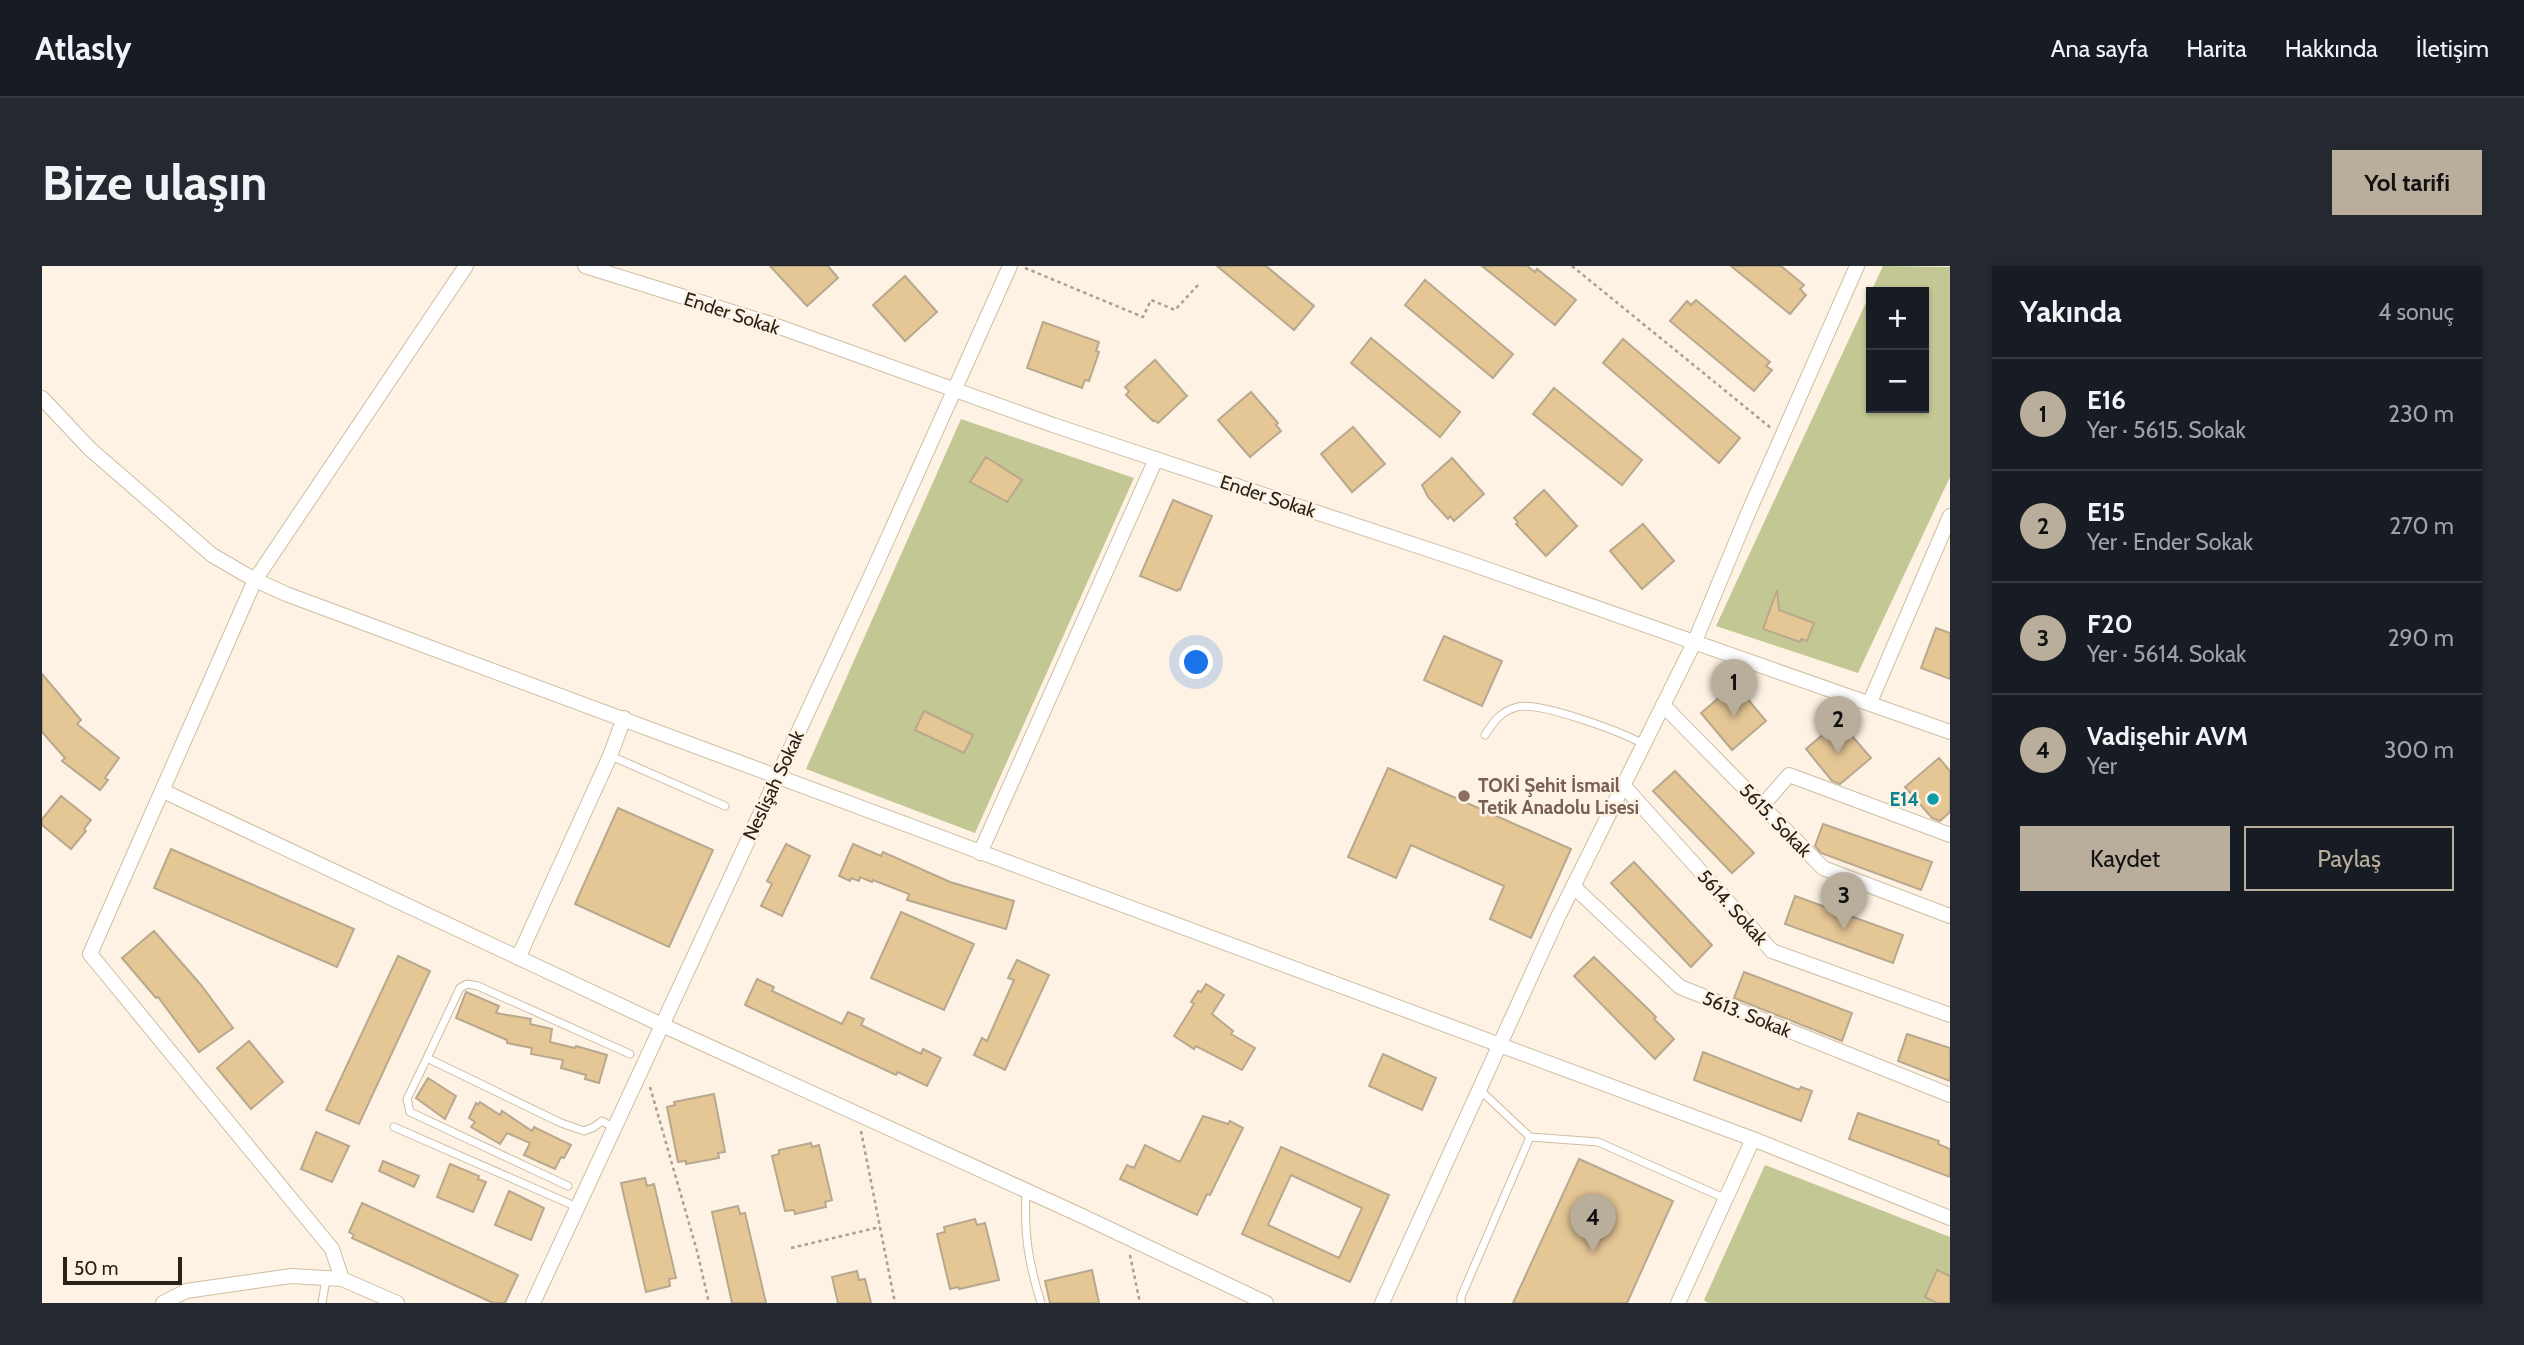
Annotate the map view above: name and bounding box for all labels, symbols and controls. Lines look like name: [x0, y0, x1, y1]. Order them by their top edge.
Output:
text: Atlasly: [35, 28, 132, 68]
text: Ana sayfa: [2051, 34, 2148, 63]
text: Harita: [2186, 34, 2247, 63]
text: Hakkında: [2285, 34, 2378, 63]
text: İletişim: [2416, 34, 2489, 63]
button: Yol tarifi: [2332, 150, 2482, 215]
text: Bize ulaşın: [42, 153, 267, 212]
street label: Ender Sokak: [681, 287, 783, 340]
map controls: [1866, 287, 1929, 413]
button: +: [1866, 287, 1929, 350]
text: Yakında: [2020, 293, 2122, 330]
text: 4 sonuç: [2378, 298, 2454, 326]
button: −: [1866, 350, 1929, 413]
text: E16: [2087, 384, 2126, 416]
text: 1: [2039, 400, 2047, 428]
text: 230 m: [2388, 400, 2454, 428]
text: Yer · 5615. Sokak: [2087, 416, 2246, 444]
street label: Ender Sokak: [1217, 470, 1319, 523]
text: E15: [2087, 496, 2125, 528]
text: 2: [2037, 512, 2049, 540]
text: 270 m: [2389, 512, 2454, 540]
text: Yer · Ender Sokak: [2087, 528, 2253, 556]
text: F20: [2087, 608, 2133, 640]
text: 3: [2037, 624, 2049, 652]
text: 290 m: [2387, 624, 2454, 652]
text: Yer · 5614. Sokak: [2087, 640, 2246, 668]
your location: [1179, 645, 1213, 679]
pin: 1: [1711, 659, 1757, 717]
pin: 2: [1815, 696, 1861, 754]
text: Vadişehir AVM: [2087, 720, 2248, 752]
street label: Neslişah Sokak: [738, 726, 809, 844]
text: 4: [2036, 736, 2050, 764]
text: 300 m: [2384, 736, 2454, 764]
text: Yer: [2087, 752, 2117, 780]
place label: TOKİ Şehit İsmail Tetik Anadolu Lisesi: [1478, 774, 1639, 819]
street label: 5615. Sokak: [1735, 779, 1817, 862]
marker: TOKİ Şehit İsmail Tetik Anadolu Lisesi: [1456, 788, 1472, 804]
place label: E14: [1889, 788, 1919, 811]
marker: E14: [1925, 791, 1941, 807]
button: Kaydet: [2020, 826, 2230, 891]
button: Paylaş: [2244, 826, 2454, 891]
street label: 5614. Sokak: [1693, 865, 1773, 950]
pin: 3: [1821, 872, 1867, 930]
street label: 5613. Sokak: [1699, 986, 1795, 1043]
pin: 4: [1570, 1194, 1616, 1252]
scale bar: [63, 1254, 182, 1286]
text: 50 m: [74, 1257, 118, 1280]

